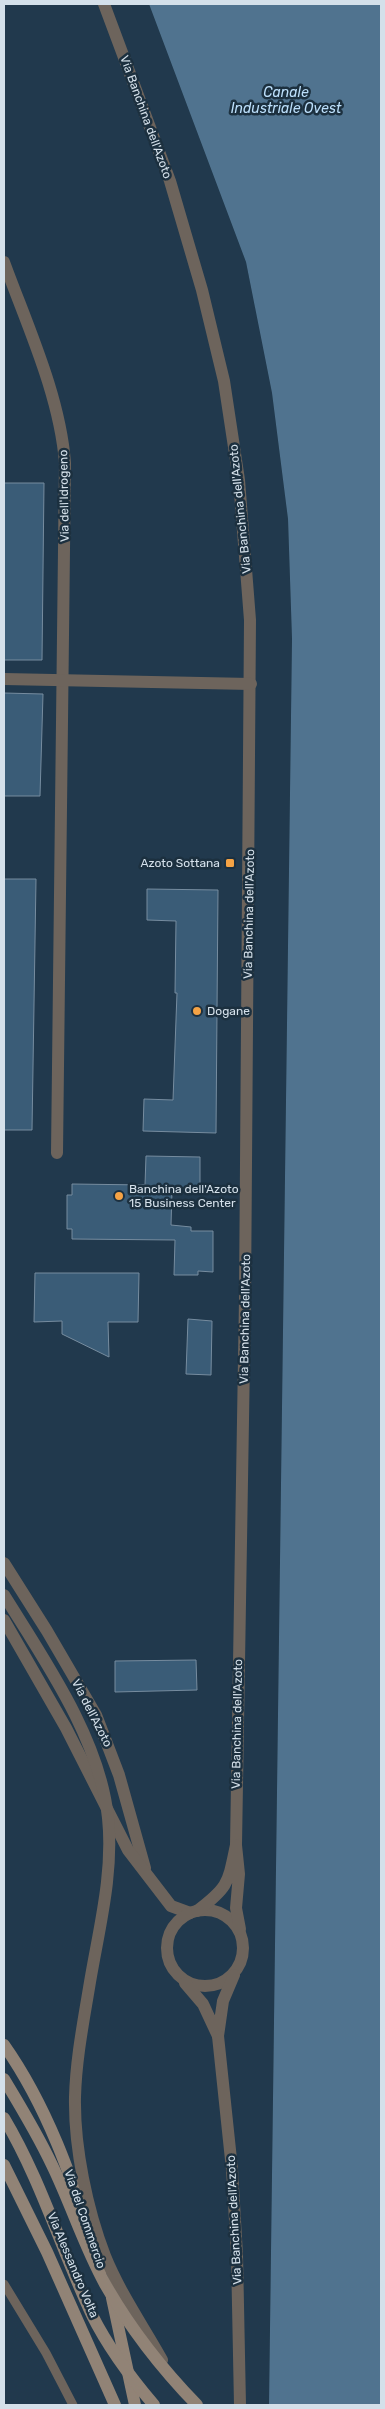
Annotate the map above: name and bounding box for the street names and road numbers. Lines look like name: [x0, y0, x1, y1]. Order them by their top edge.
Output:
street label: Via Banchina dell'Azoto: [117, 54, 175, 181]
street label: Via Banchina dell'Azoto: [226, 444, 254, 574]
street label: Via dell'Idrogeno: [56, 450, 72, 542]
street label: Via Banchina dell'Azoto: [241, 849, 257, 979]
street label: Via Banchina dell'Azoto: [237, 1254, 253, 1384]
street label: Via Banchina dell'Azoto: [229, 1659, 245, 1789]
street label: Via dell'Azoto: [69, 1677, 115, 1749]
street label: Via Banchina dell'Azoto: [224, 2155, 244, 2285]
street label: Via del Commercio: [61, 2168, 109, 2270]
street label: Via Alessandro Volta: [44, 2210, 102, 2320]

